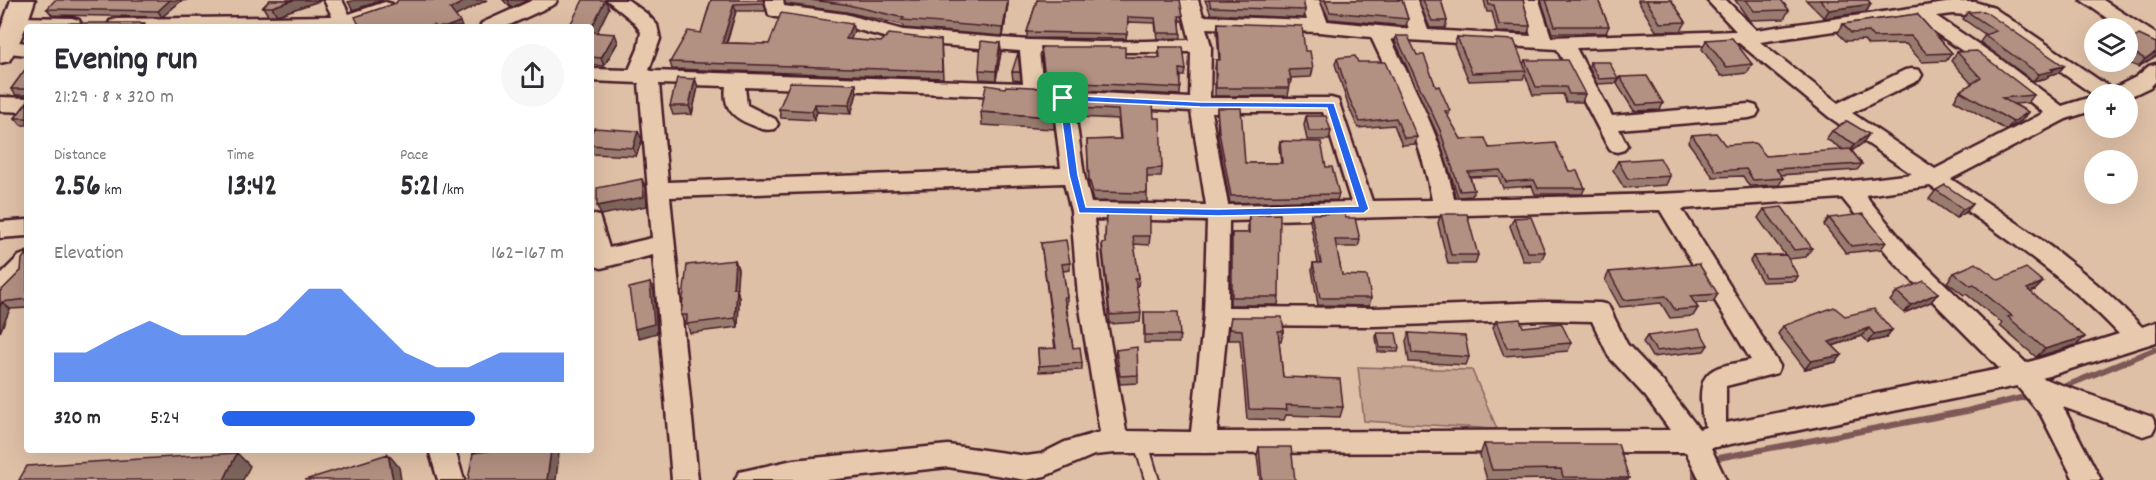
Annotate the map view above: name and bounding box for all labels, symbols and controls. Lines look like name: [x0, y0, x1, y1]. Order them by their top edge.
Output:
map controls: [2084, 18, 2138, 204]
button: layers: [2084, 18, 2138, 72]
text: Evening run: [54, 38, 198, 85]
button: share: [501, 44, 564, 107]
pin: [1037, 72, 1088, 123]
icon: arrive: [1046, 81, 1079, 114]
text: 21:29 · 8 × 320 m: [54, 84, 174, 112]
button: +: [2084, 84, 2138, 138]
text: Distance: [54, 144, 106, 167]
text: Time: [227, 144, 254, 167]
text: Pace: [400, 144, 428, 167]
button: −: [2084, 150, 2138, 204]
text: 2.56: [54, 167, 101, 210]
text: 13:42: [227, 167, 277, 210]
text: 5:21: [400, 167, 439, 210]
text: km: [101, 179, 122, 202]
text: /km: [439, 179, 464, 202]
text: Elevation: [54, 240, 124, 268]
text: 162–167 m: [491, 240, 564, 268]
text: 320 m: [54, 405, 101, 433]
text: 5:24: [150, 405, 180, 433]

